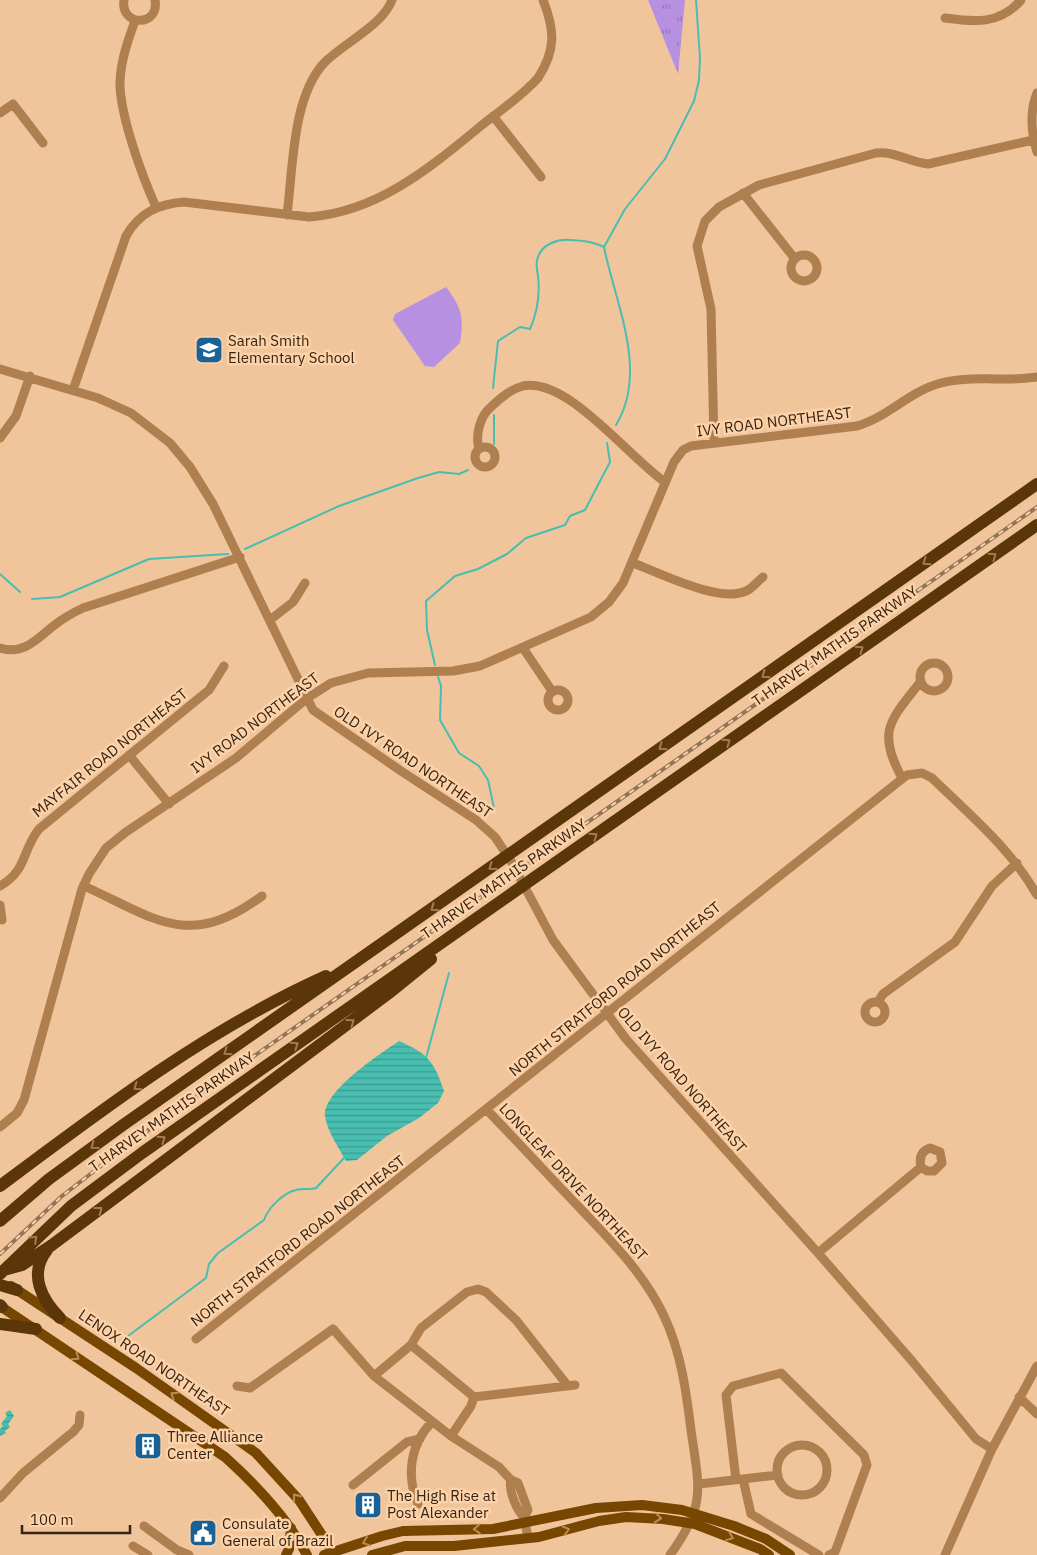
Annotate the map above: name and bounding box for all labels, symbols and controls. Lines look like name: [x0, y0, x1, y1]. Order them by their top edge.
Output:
place label: Sarah Smith Elementary School: [228, 331, 355, 367]
school or university icon: Sarah Smith Elementary School: [194, 335, 224, 365]
street label: IVY ROAD NORTHEAST: [695, 403, 853, 440]
one-way arrow: [987, 553, 996, 562]
one-way arrow: [922, 556, 931, 565]
street label: T HARVEY MATHIS PARKWAY: [748, 581, 921, 710]
one-way arrow: [854, 646, 863, 655]
street label: IVY ROAD NORTHEAST: [187, 668, 323, 777]
one-way arrow: [761, 669, 771, 678]
street label: MAYFAIR ROAD NORTHEAST: [28, 684, 192, 821]
street label: OLD IVY ROAD NORTHEAST: [330, 701, 497, 822]
one-way arrow: [721, 739, 730, 749]
one-way arrow: [658, 741, 667, 750]
street label: T HARVEY MATHIS PARKWAY: [417, 814, 590, 943]
one-way arrow: [588, 833, 597, 842]
one-way arrow: [488, 861, 498, 870]
street label: NORTH STRATFORD ROAD NORTHEAST: [505, 897, 725, 1080]
one-way arrow: [430, 902, 440, 911]
street label: OLD IVY ROAD NORTHEAST: [614, 1003, 751, 1157]
one-way arrow: [345, 1019, 355, 1028]
one-way arrow: [289, 1042, 299, 1051]
one-way arrow: [223, 1046, 233, 1055]
street label: T HARVEY MATHIS PARKWAY: [85, 1047, 258, 1176]
one-way arrow: [133, 1081, 142, 1090]
street label: LONGLEAF DRIVE NORTHEAST: [495, 1099, 652, 1265]
one-way arrow: [156, 1136, 166, 1145]
one-way arrow: [90, 1140, 100, 1149]
street label: NORTH STRATFORD ROAD NORTHEAST: [187, 1151, 409, 1330]
one-way arrow: [93, 1207, 103, 1216]
one-way arrow: [29, 1236, 38, 1245]
street label: LENOX ROAD NORTHEAST: [75, 1305, 234, 1421]
one-way arrow: [71, 1350, 80, 1360]
one-way arrow: [171, 1392, 180, 1401]
place label: Three Alliance Center: [167, 1427, 263, 1463]
building icon: Three Alliance Center: [133, 1431, 163, 1461]
place label: The High Rise at Post Alexander: [387, 1486, 496, 1522]
building icon: The High Rise at Post Alexander: [353, 1490, 383, 1520]
one-way arrow: [294, 1494, 302, 1503]
scale bar: [22, 1502, 130, 1534]
text: 100 m: [30, 1510, 74, 1529]
one-way arrow: [654, 1512, 662, 1523]
place label: Consulate General of Brazil: [222, 1514, 333, 1550]
public building icon: Consulate General of Brazil: [188, 1518, 218, 1548]
one-way arrow: [473, 1524, 481, 1535]
one-way arrow: [562, 1525, 571, 1536]
one-way arrow: [725, 1531, 734, 1541]
one-way arrow: [362, 1536, 371, 1546]

